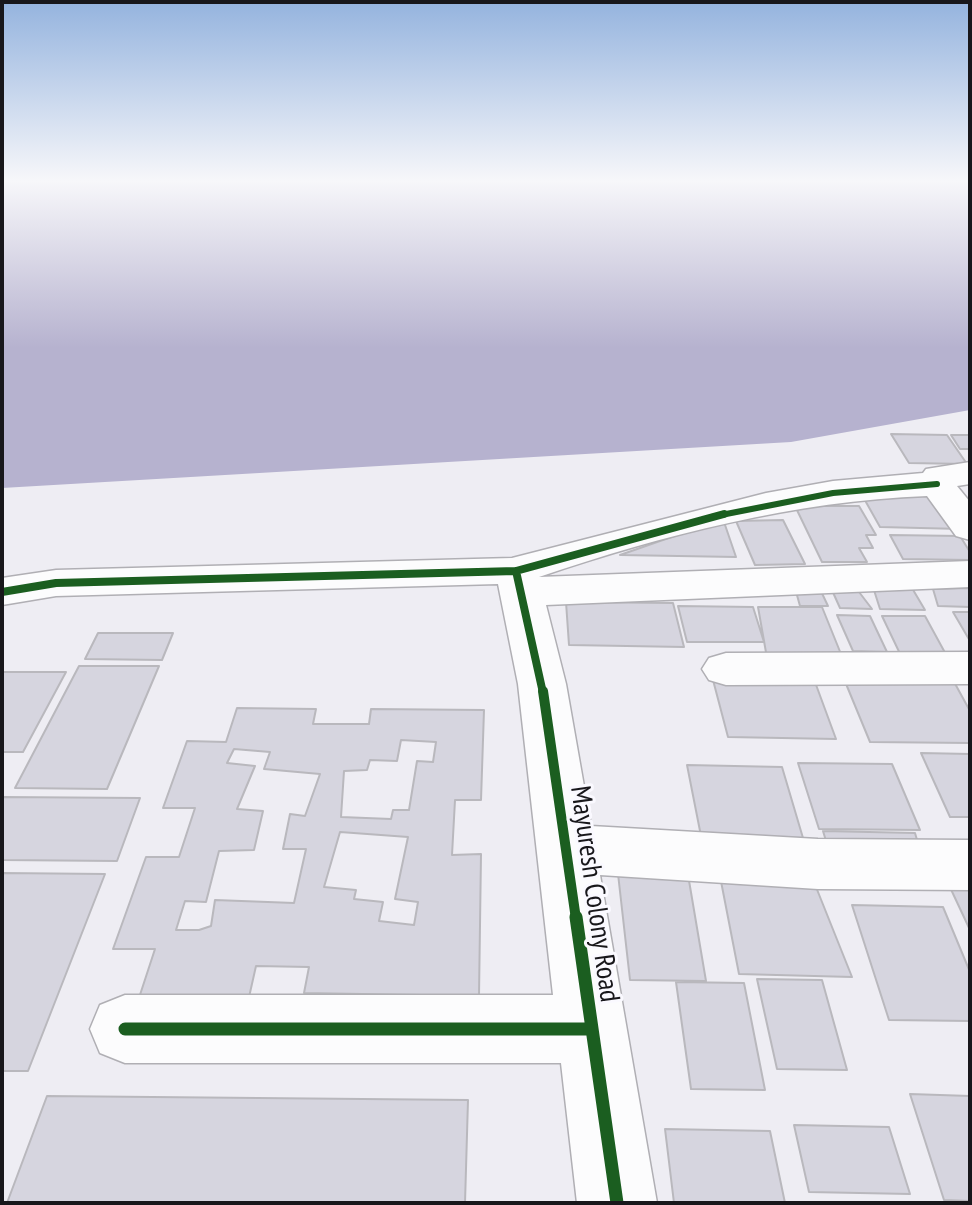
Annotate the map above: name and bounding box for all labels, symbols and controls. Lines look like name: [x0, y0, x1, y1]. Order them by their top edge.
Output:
street label: Mayuresh Colony Road: [562, 784, 626, 1004]

